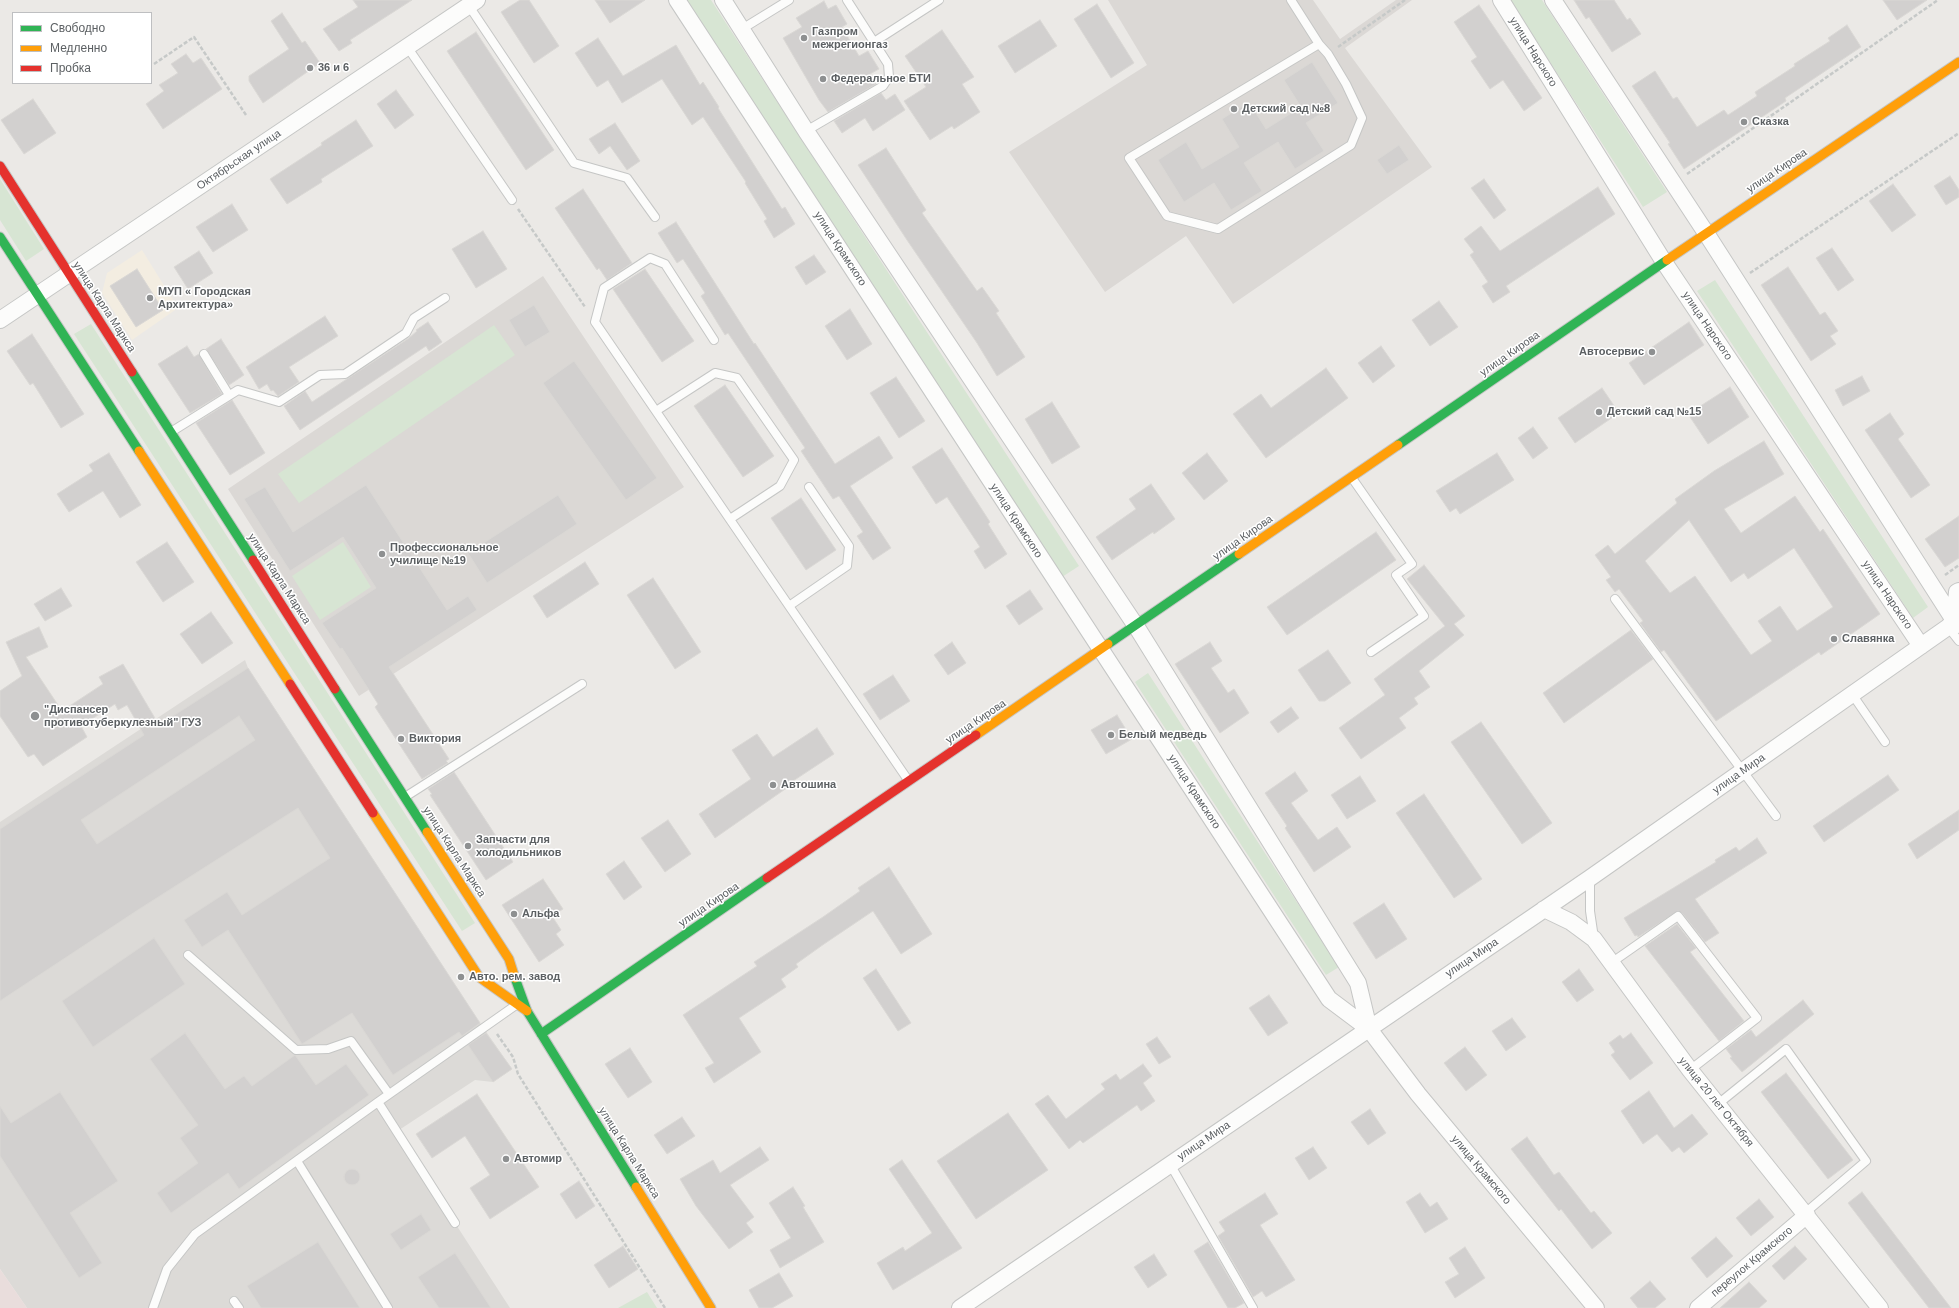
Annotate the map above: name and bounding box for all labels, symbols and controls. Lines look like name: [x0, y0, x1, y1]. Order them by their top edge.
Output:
legend: [12, 12, 152, 84]
street label: улица Нарского: [1506, 15, 1560, 89]
text: Свободно: [50, 21, 105, 35]
place label: Газпром межрегионгаз: [812, 25, 888, 51]
marker: Газпром межрегионгаз: [799, 33, 809, 43]
text: Медленно: [50, 41, 107, 55]
text: Пробка: [50, 61, 91, 75]
place label: 36 и 6: [318, 61, 349, 75]
marker: 36 и 6: [305, 63, 315, 73]
place label: Федеральное БТИ: [831, 72, 931, 86]
marker: Федеральное БТИ: [818, 74, 828, 84]
place label: Детский сад №8: [1242, 102, 1330, 116]
marker: Детский сад №8: [1229, 104, 1239, 114]
place label: Сказка: [1752, 115, 1789, 129]
marker: Сказка: [1739, 117, 1749, 127]
street label: Октябрьская улица: [194, 127, 284, 193]
street label: улица Кирова: [1744, 146, 1810, 196]
street label: улица Крамского: [811, 209, 869, 289]
street label: улица Карла Маркса: [70, 259, 138, 355]
place label: МУП « Городская Архитектура»: [158, 285, 251, 311]
street label: улица Нарского: [1679, 289, 1735, 363]
marker: МУП « Городская Архитектура»: [145, 293, 155, 303]
street label: улица Кирова: [1478, 329, 1542, 379]
place label: Автосервис: [1579, 345, 1644, 359]
marker: Автосервис: [1647, 347, 1657, 357]
place label: Детский сад №15: [1607, 405, 1701, 419]
marker: Детский сад №15: [1594, 407, 1604, 417]
street label: улица Крамского: [987, 481, 1045, 561]
street label: улица Кирова: [1211, 513, 1275, 563]
street label: улица Карла Маркса: [245, 531, 313, 627]
place label: Профессиональное училище №19: [390, 541, 499, 567]
marker: Профессиональное училище №19: [377, 549, 387, 559]
street label: улица Нарского: [1859, 558, 1915, 632]
place label: Славянка: [1842, 632, 1894, 646]
marker: Славянка: [1829, 634, 1839, 644]
street label: улица Кирова: [943, 697, 1009, 747]
place label: "Диспансер противотуберкулезный" ГУЗ: [44, 703, 201, 729]
marker: "Диспансер противотуберкулезный" ГУЗ: [29, 710, 41, 722]
place label: Белый медведь: [1119, 728, 1207, 742]
marker: Белый медведь: [1106, 730, 1116, 740]
place label: Виктория: [409, 732, 461, 746]
marker: Виктория: [396, 734, 406, 744]
street label: улица Мира: [1710, 751, 1768, 797]
street label: улица Крамского: [1165, 752, 1223, 832]
place label: Автошина: [781, 778, 836, 792]
marker: Автошина: [768, 780, 778, 790]
street label: улица Карла Маркса: [420, 804, 488, 900]
place label: Запчасти для холодильников: [476, 833, 561, 859]
marker: Запчасти для холодильников: [463, 841, 473, 851]
street label: улица Кирова: [676, 880, 742, 930]
place label: Альфа: [522, 907, 559, 921]
marker: Альфа: [509, 909, 519, 919]
street label: улица Мира: [1443, 936, 1501, 980]
place label: Авто. рем. завод: [469, 970, 560, 984]
marker: Авто. рем. завод: [456, 972, 466, 982]
street label: улица 20 лет Октября: [1676, 1054, 1756, 1150]
street label: улица Карла Маркса: [596, 1105, 662, 1201]
street label: улица Мира: [1175, 1119, 1233, 1163]
street label: улица Крамского: [1448, 1133, 1514, 1207]
place label: Автомир: [514, 1152, 562, 1166]
marker: Автомир: [501, 1154, 511, 1164]
street label: переулок Крамского: [1708, 1224, 1796, 1300]

